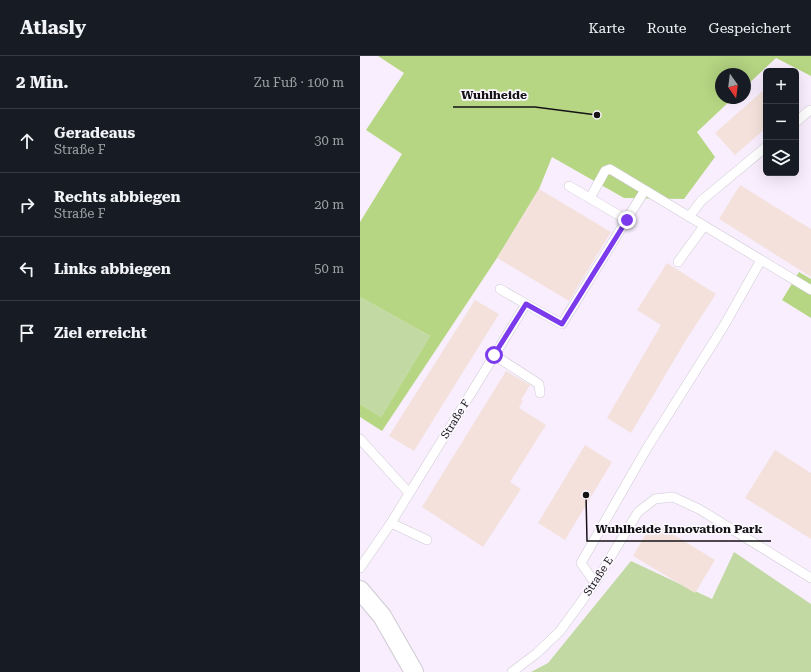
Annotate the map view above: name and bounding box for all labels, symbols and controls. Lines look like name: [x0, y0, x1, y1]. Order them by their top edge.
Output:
text: Atlasly: [20, 16, 86, 39]
text: Karte: [589, 20, 625, 36]
text: Route: [647, 20, 687, 36]
text: Gespeichert: [709, 20, 791, 36]
north arrow: [715, 68, 751, 104]
map controls: [763, 68, 799, 176]
button: +: [763, 68, 799, 104]
text: 2 Min.: [16, 72, 69, 92]
text: Zu Fuß · 100 m: [254, 75, 344, 90]
callout: Wuhlheide: [453, 83, 535, 107]
text: Wuhlheide: [461, 88, 527, 102]
button: −: [763, 104, 799, 140]
text: Geradeaus: [54, 124, 135, 142]
icon: ahead: [16, 130, 38, 152]
text: 30 m: [314, 133, 344, 148]
button: layers: [763, 140, 799, 176]
text: Straße F: [54, 142, 105, 157]
text: Rechts abbiegen: [54, 188, 181, 206]
icon: right: [16, 194, 38, 216]
text: 20 m: [314, 197, 344, 212]
text: Straße F: [54, 206, 105, 221]
route end: [618, 211, 636, 229]
icon: left: [16, 258, 38, 280]
text: Links abbiegen: [54, 260, 171, 278]
text: 50 m: [314, 261, 344, 276]
icon: arrive: [16, 322, 38, 344]
text: Ziel erreicht: [54, 324, 147, 342]
route start: [485, 346, 503, 364]
street label: Straße F: [438, 397, 473, 441]
callout: Wuhlheide Innovation Park: [587, 517, 771, 541]
text: Wuhlheide Innovation Park: [595, 522, 764, 536]
street label: Straße E: [581, 554, 616, 598]

